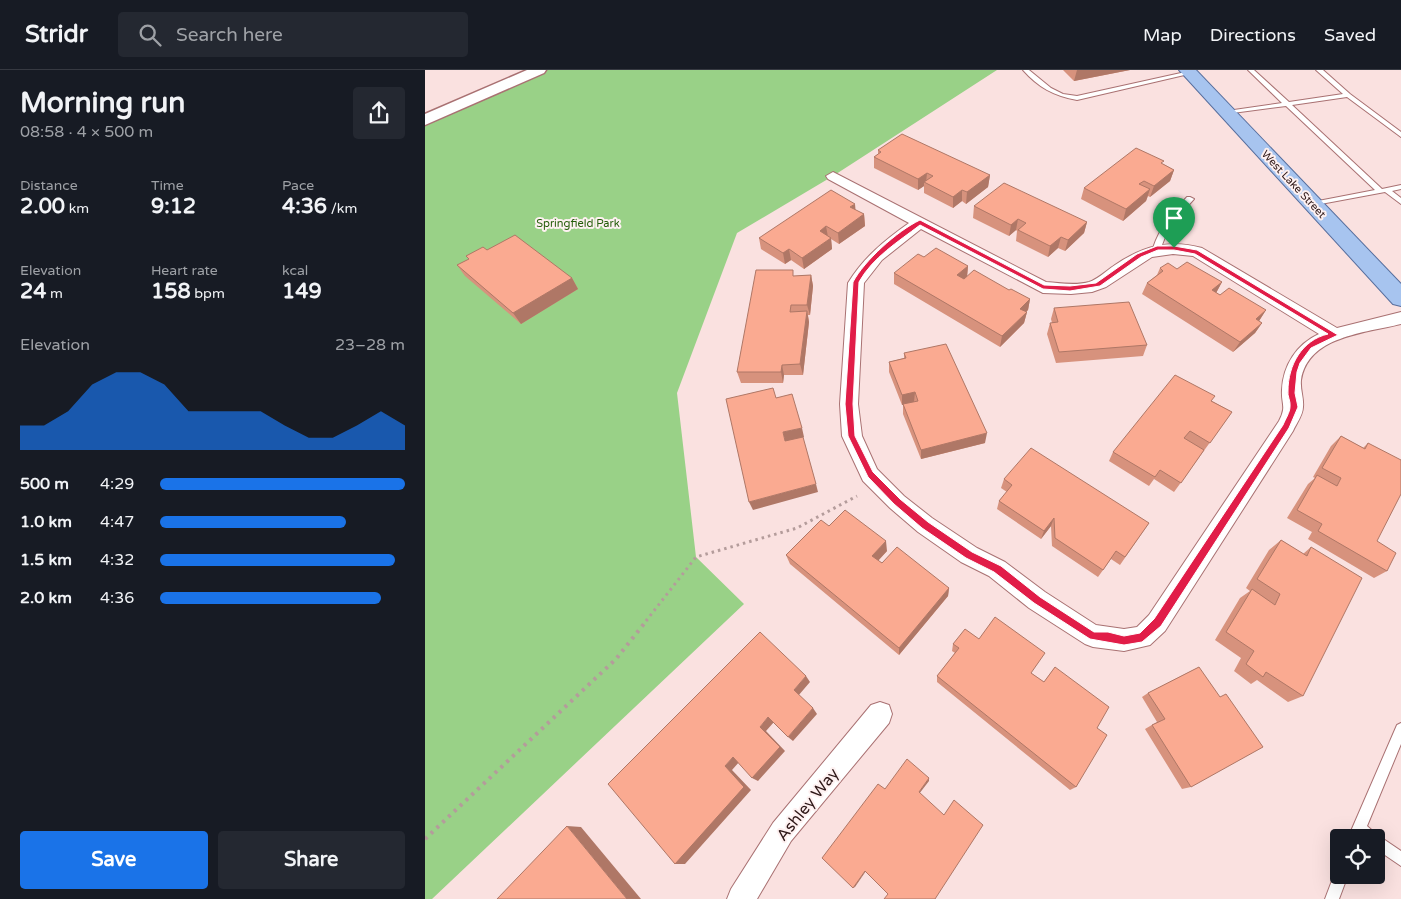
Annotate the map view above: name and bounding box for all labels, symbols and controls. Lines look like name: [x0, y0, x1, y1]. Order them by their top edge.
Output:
search box: [118, 12, 468, 57]
text: Stridr: [25, 20, 88, 49]
icon: search: [136, 21, 164, 49]
text: Search here: [176, 24, 283, 46]
text: Map: [1143, 24, 1182, 46]
text: Directions: [1210, 24, 1296, 46]
text: Saved: [1324, 24, 1376, 46]
text: Morning run: [20, 86, 185, 120]
button: share: [353, 87, 405, 139]
text: 08:58 · 4 × 500 m: [20, 122, 153, 142]
street label: West Lake Street: [1259, 148, 1328, 221]
text: Distance: [20, 177, 78, 194]
text: Time: [151, 177, 184, 194]
text: Pace: [282, 177, 314, 194]
text: 2.00: [20, 194, 65, 219]
text: 9:12: [151, 194, 196, 219]
text: 4:36: [282, 194, 327, 219]
pin: [1153, 197, 1195, 248]
text: km: [65, 200, 89, 217]
text: /km: [327, 200, 357, 217]
icon: arrive: [1160, 204, 1188, 232]
park label: Springfield Park: [536, 217, 620, 230]
text: Elevation: [20, 262, 81, 279]
text: Heart rate: [151, 262, 218, 279]
text: kcal: [282, 262, 308, 279]
text: 24: [20, 279, 46, 304]
text: 158: [151, 279, 191, 304]
text: 149: [282, 279, 322, 304]
text: m: [46, 285, 63, 302]
text: bpm: [191, 285, 225, 302]
text: Elevation: [20, 335, 90, 355]
text: 23–28 m: [335, 335, 405, 355]
text: 500 m: [20, 474, 69, 494]
text: 4:29: [100, 474, 134, 494]
text: 1.0 km: [20, 512, 72, 532]
text: 4:47: [100, 512, 134, 532]
text: 1.5 km: [20, 550, 72, 570]
text: 4:32: [100, 550, 134, 570]
text: 2.0 km: [20, 588, 72, 608]
text: 4:36: [100, 588, 134, 608]
street label: Ashley Way: [772, 764, 844, 845]
map controls: [1330, 829, 1385, 884]
button: locate: [1330, 829, 1385, 884]
button: Save: [20, 831, 208, 889]
button: Share: [218, 831, 405, 889]

